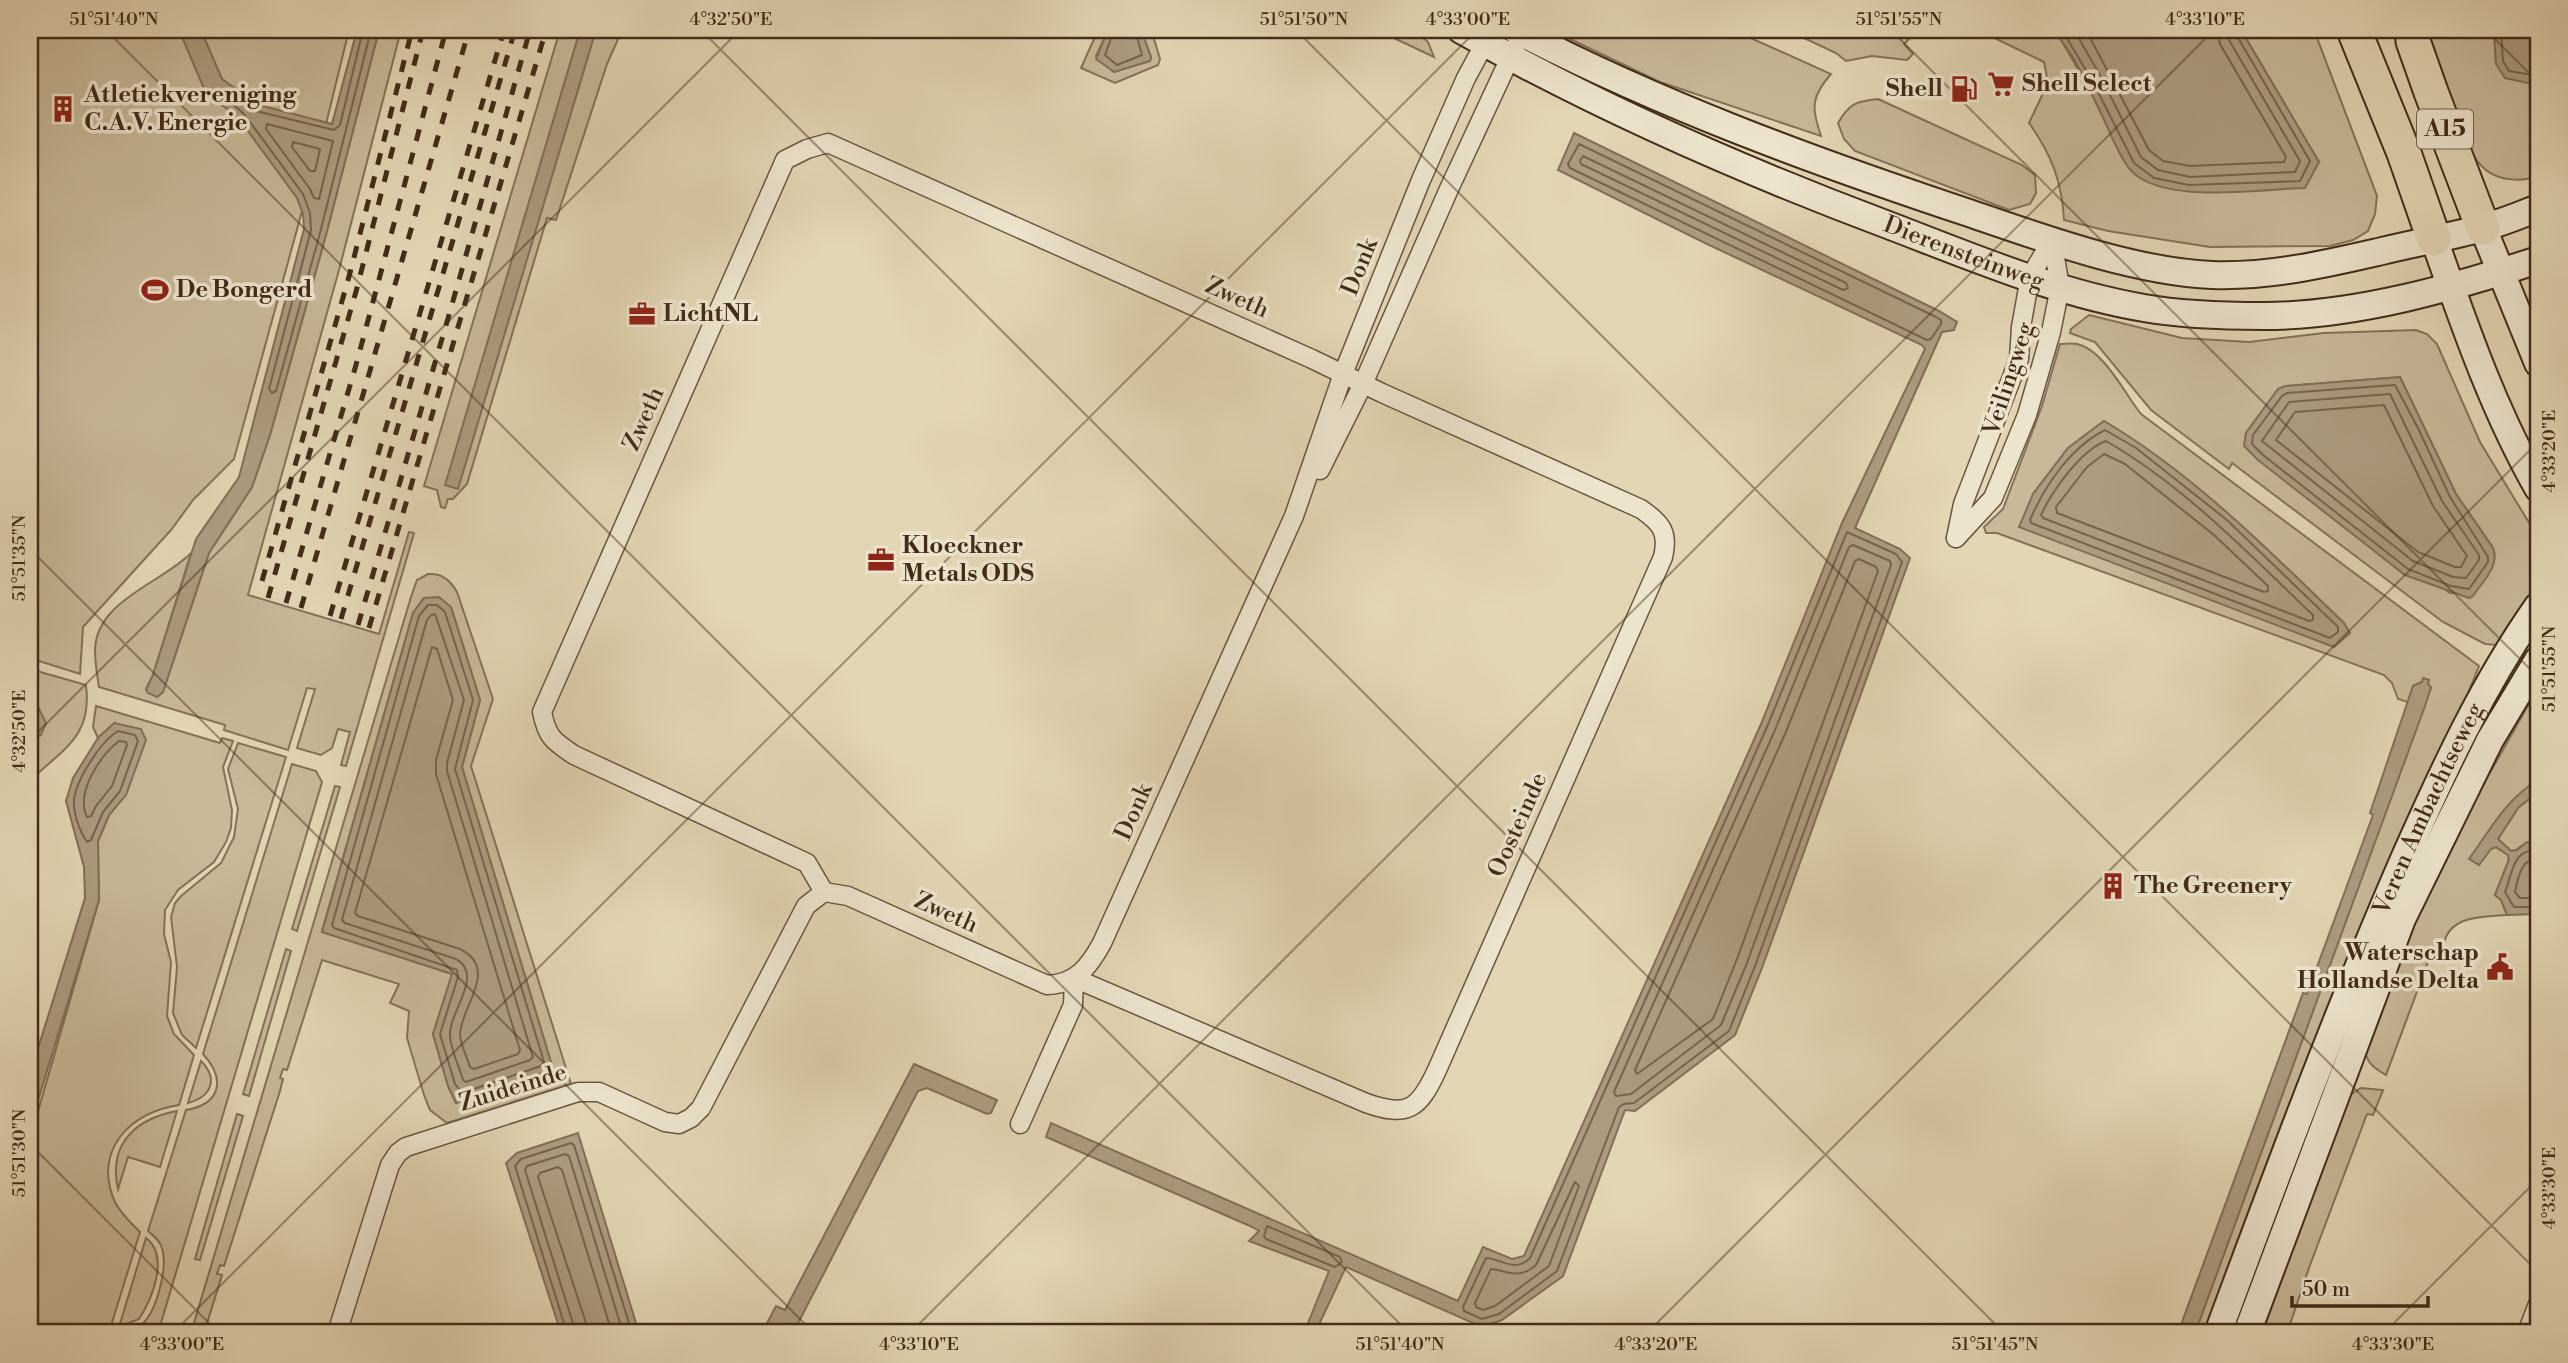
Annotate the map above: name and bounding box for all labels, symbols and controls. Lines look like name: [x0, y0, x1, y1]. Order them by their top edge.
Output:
text: 51°51'40"N: [69, 8, 159, 31]
text: 4°32'50"E: [690, 8, 772, 31]
text: 51°51'50"N: [1260, 8, 1349, 31]
text: 4°33'00"E: [1426, 8, 1510, 31]
text: 51°51'55"N: [1856, 8, 1943, 31]
text: 4°33'10"E: [2165, 8, 2245, 31]
supermarket icon: Shell Select: [1986, 69, 2016, 99]
place label: Shell Select: [2022, 69, 2152, 99]
place label: Shell: [1886, 74, 1943, 104]
fuel station icon: Shell: [1949, 74, 1979, 104]
place label: Atletiekvereniging C.A.V. Energie: [83, 80, 298, 138]
building icon: Atletiekvereniging C.A.V. Energie: [48, 94, 78, 124]
road number: A15: [2417, 110, 2473, 148]
street label: Dierensteinweg: [1879, 210, 2049, 297]
street label: Donk: [1335, 233, 1386, 300]
street label: Zweth: [1200, 271, 1274, 325]
sports icon: De Bongerd: [140, 275, 170, 305]
place label: De Bongerd: [176, 275, 312, 305]
office icon: LichtNL: [627, 299, 657, 329]
place label: LichtNL: [663, 299, 758, 329]
street label: Veilingweg: [1976, 318, 2042, 441]
street label: Zweth: [617, 382, 671, 456]
text: 4°33'20"E: [2538, 410, 2561, 492]
text: 51°51'35"N: [8, 514, 31, 601]
place label: Kloeckner Metals ODS: [902, 531, 1034, 589]
office icon: Kloeckner Metals ODS: [866, 545, 896, 575]
text: 51°51'55"N: [2538, 625, 2561, 712]
text: 4°32'50"E: [8, 690, 31, 772]
street label: Veren Ambachtseweg: [2366, 697, 2491, 920]
street label: Oosteinde: [1482, 768, 1554, 882]
street label: Donk: [1108, 778, 1160, 845]
building icon: The Greenery: [2098, 871, 2128, 901]
place label: The Greenery: [2134, 871, 2293, 901]
street label: Zweth: [909, 886, 983, 940]
place label: Waterschap Hollandse Delta: [2297, 938, 2480, 996]
public building icon: Waterschap Hollandse Delta: [2485, 952, 2515, 982]
street label: Zuideinde: [456, 1057, 570, 1119]
text: 51°51'30"N: [8, 1108, 31, 1197]
text: 4°33'30"E: [2538, 1147, 2561, 1229]
scale bar: [2292, 1265, 2428, 1309]
text: 50 m: [2302, 1277, 2350, 1303]
text: 4°33'00"E: [140, 1333, 224, 1356]
text: 4°33'10"E: [879, 1333, 959, 1356]
text: 51°51'40"N: [1355, 1333, 1445, 1356]
text: 4°33'20"E: [1615, 1333, 1697, 1356]
text: 51°51'45"N: [1951, 1333, 2039, 1356]
text: 4°33'30"E: [2352, 1333, 2434, 1356]

